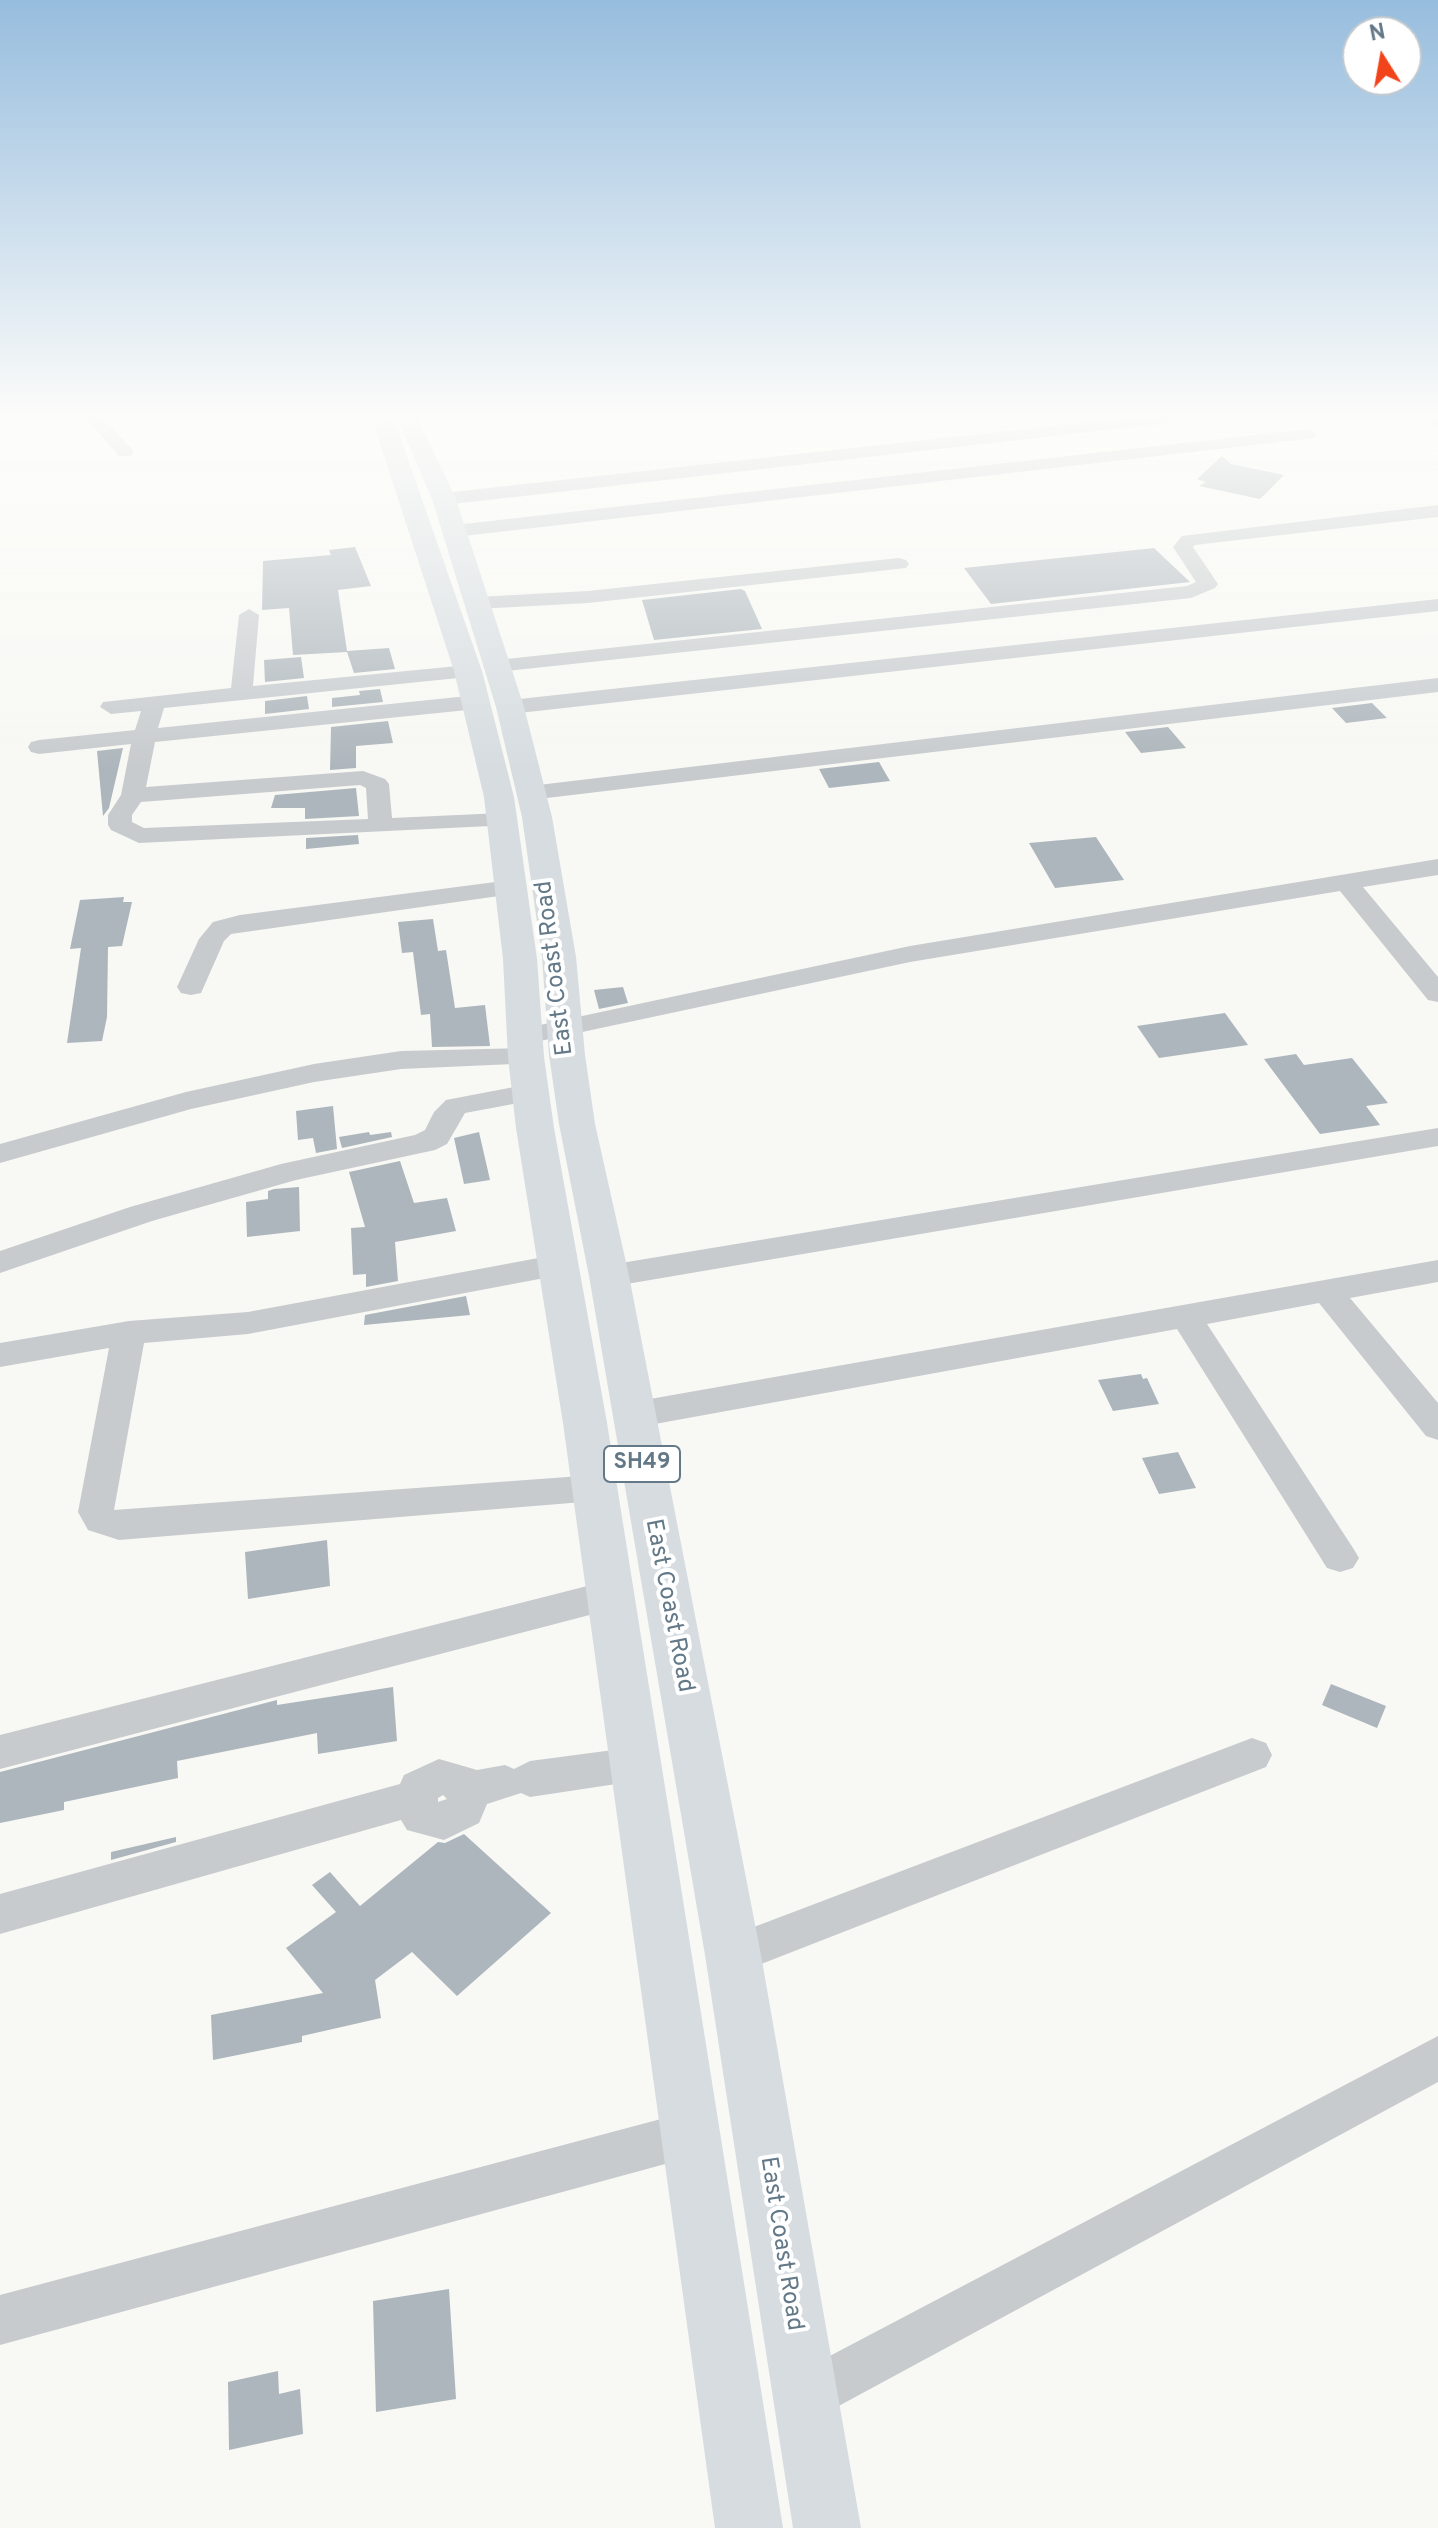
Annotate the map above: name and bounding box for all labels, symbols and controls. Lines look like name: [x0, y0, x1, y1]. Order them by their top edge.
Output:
north arrow: [1342, 16, 1422, 96]
text: N: [1367, 19, 1388, 49]
street label: East Coast Road: [531, 879, 581, 1057]
road number: SH49: [604, 1446, 680, 1482]
street label: East Coast Road: [637, 1517, 699, 1695]
street label: East Coast Road: [752, 2155, 808, 2333]

